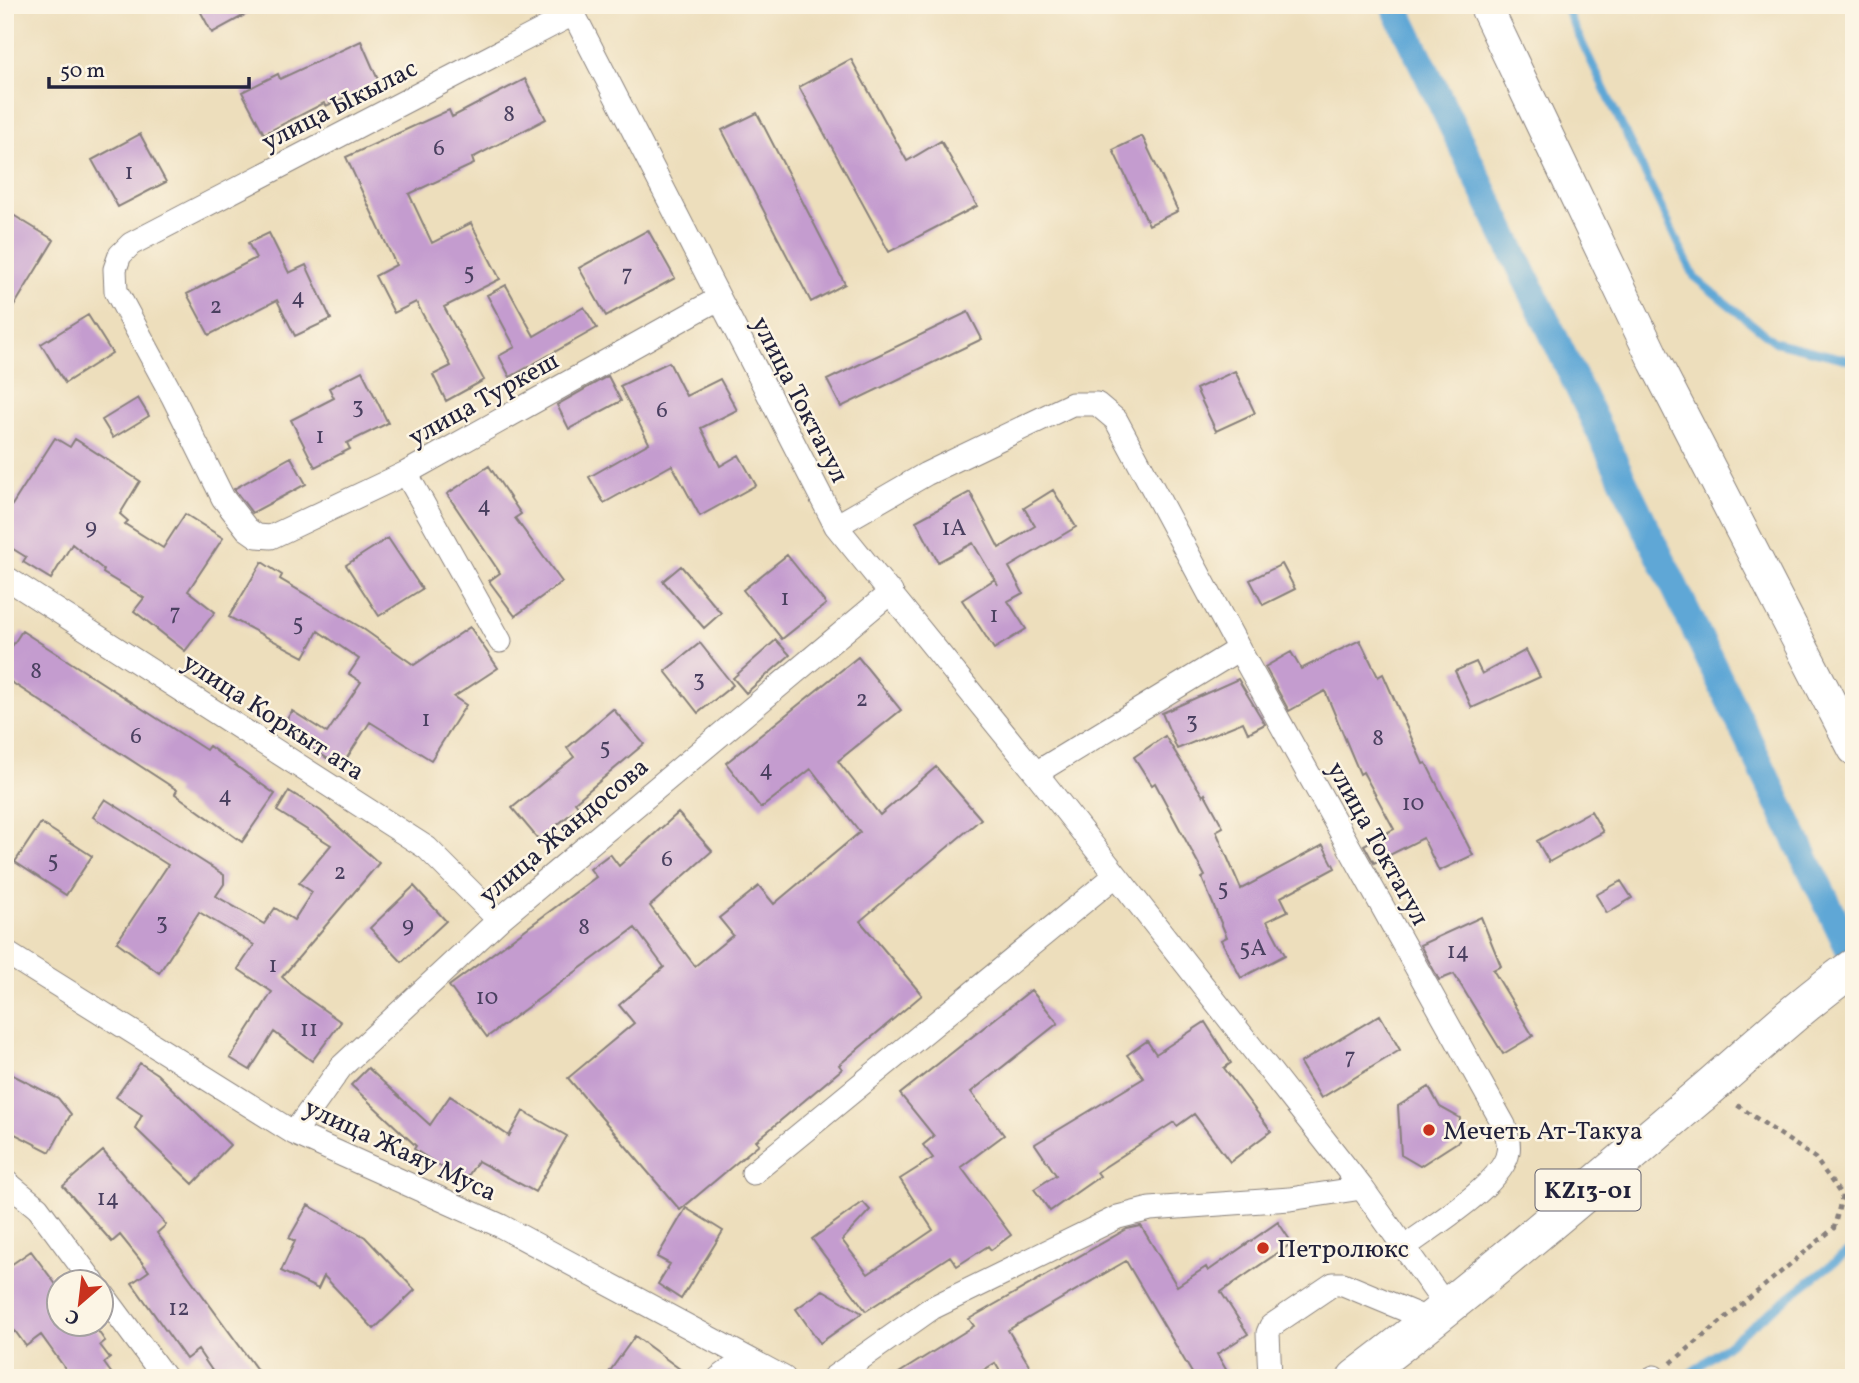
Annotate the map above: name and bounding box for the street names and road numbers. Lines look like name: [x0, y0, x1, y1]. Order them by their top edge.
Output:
street label: улица Ыкылас: [256, 51, 424, 161]
street label: улица Токтагул: [742, 310, 857, 489]
street label: улица Туркеш: [402, 344, 566, 456]
street label: улица Коркыт ата: [175, 645, 371, 790]
street label: улица Жандосова: [472, 750, 657, 913]
street label: улица Токтагул: [1317, 755, 1437, 933]
street label: улица Жаяу Муса: [298, 1090, 502, 1211]
road number: KZ13-01: [1536, 1170, 1640, 1210]

